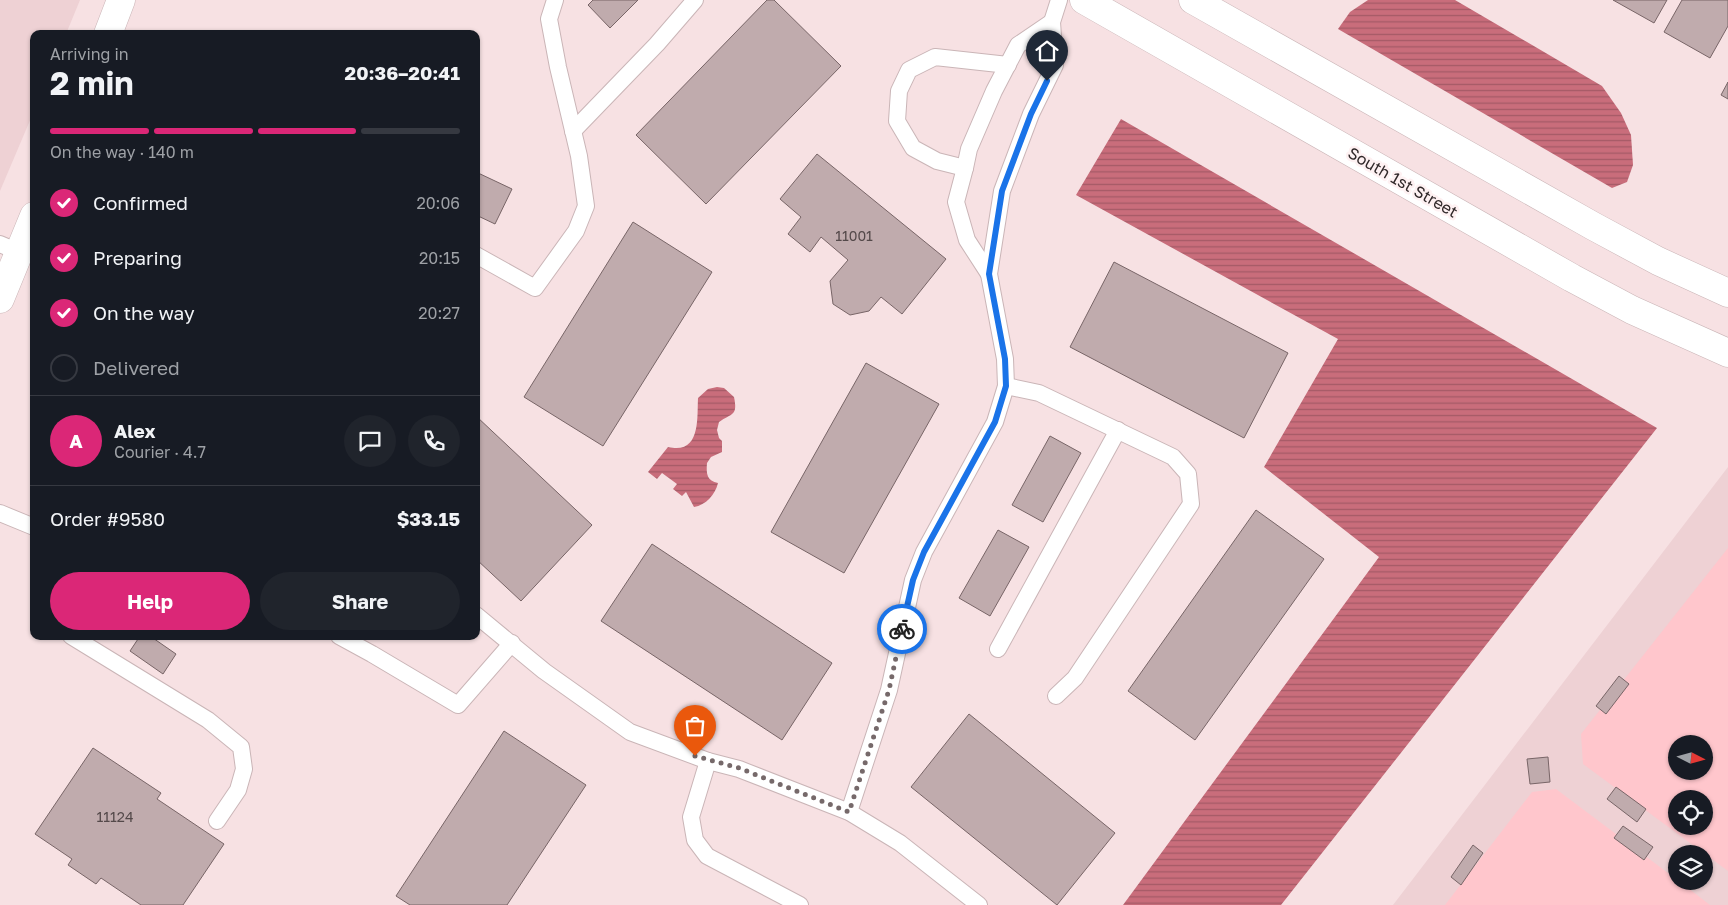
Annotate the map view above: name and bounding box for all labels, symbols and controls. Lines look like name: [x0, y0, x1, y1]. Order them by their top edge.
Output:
pin: [1026, 30, 1068, 81]
icon: home: [1033, 37, 1061, 65]
text: Arriving in: [50, 44, 129, 64]
text: 20:36–20:41: [345, 61, 460, 84]
text: 2 min: [50, 64, 134, 102]
text: On the way · 140 m: [50, 142, 194, 162]
street label: South 1st Street: [1344, 142, 1462, 222]
icon: check: [50, 189, 78, 217]
text: Confirmed: [93, 191, 188, 214]
text: 20:06: [416, 193, 460, 213]
house number: 11001: [835, 227, 873, 244]
icon: check: [50, 244, 78, 272]
text: Preparing: [93, 246, 182, 269]
text: 20:15: [419, 248, 460, 268]
icon: check: [50, 299, 78, 327]
text: On the way: [93, 301, 195, 324]
text: 20:27: [418, 303, 460, 323]
text: Delivered: [93, 356, 180, 379]
button: chat: [344, 415, 396, 467]
button: phone: [408, 415, 460, 467]
text: Alex: [114, 419, 155, 442]
text: A: [69, 429, 83, 452]
text: Courier · 4.7: [114, 442, 206, 462]
text: Order #9580: [50, 507, 165, 530]
text: $33.15: [397, 507, 460, 530]
button: Help: [50, 572, 250, 630]
button: Share: [260, 572, 460, 630]
courier: [877, 604, 927, 654]
icon: bike: [888, 615, 916, 643]
pin: [674, 705, 716, 756]
icon: bag: [681, 712, 709, 740]
north arrow: [1668, 735, 1712, 780]
map controls: [1668, 735, 1713, 890]
button: locate: [1668, 790, 1713, 835]
house number: 11124: [96, 808, 134, 825]
button: layers: [1668, 845, 1713, 890]

